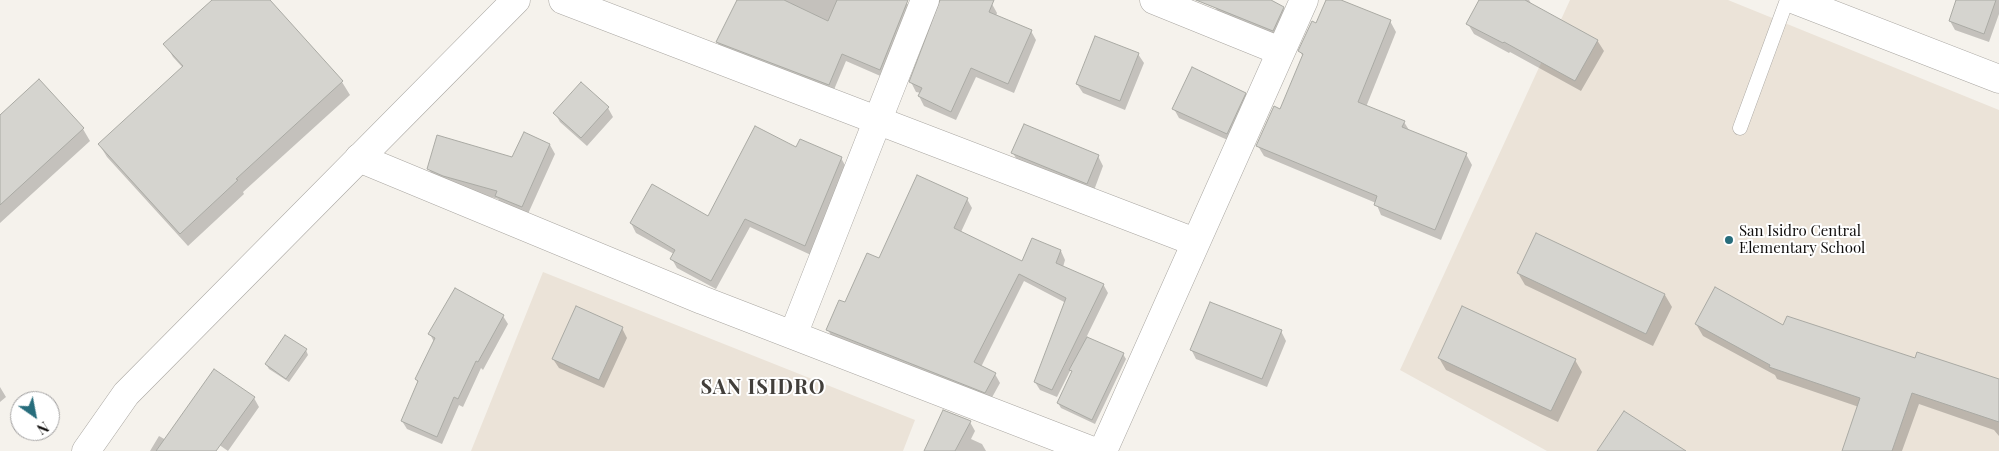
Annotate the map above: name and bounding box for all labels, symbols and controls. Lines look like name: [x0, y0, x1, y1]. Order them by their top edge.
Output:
place label: San Isidro Central Elementary School: [1739, 222, 1865, 257]
marker: San Isidro Central Elementary School: [1723, 234, 1735, 246]
district label: SAN ISIDRO: [699, 376, 827, 400]
north arrow: [10, 391, 60, 441]
text: N: [33, 417, 52, 439]

